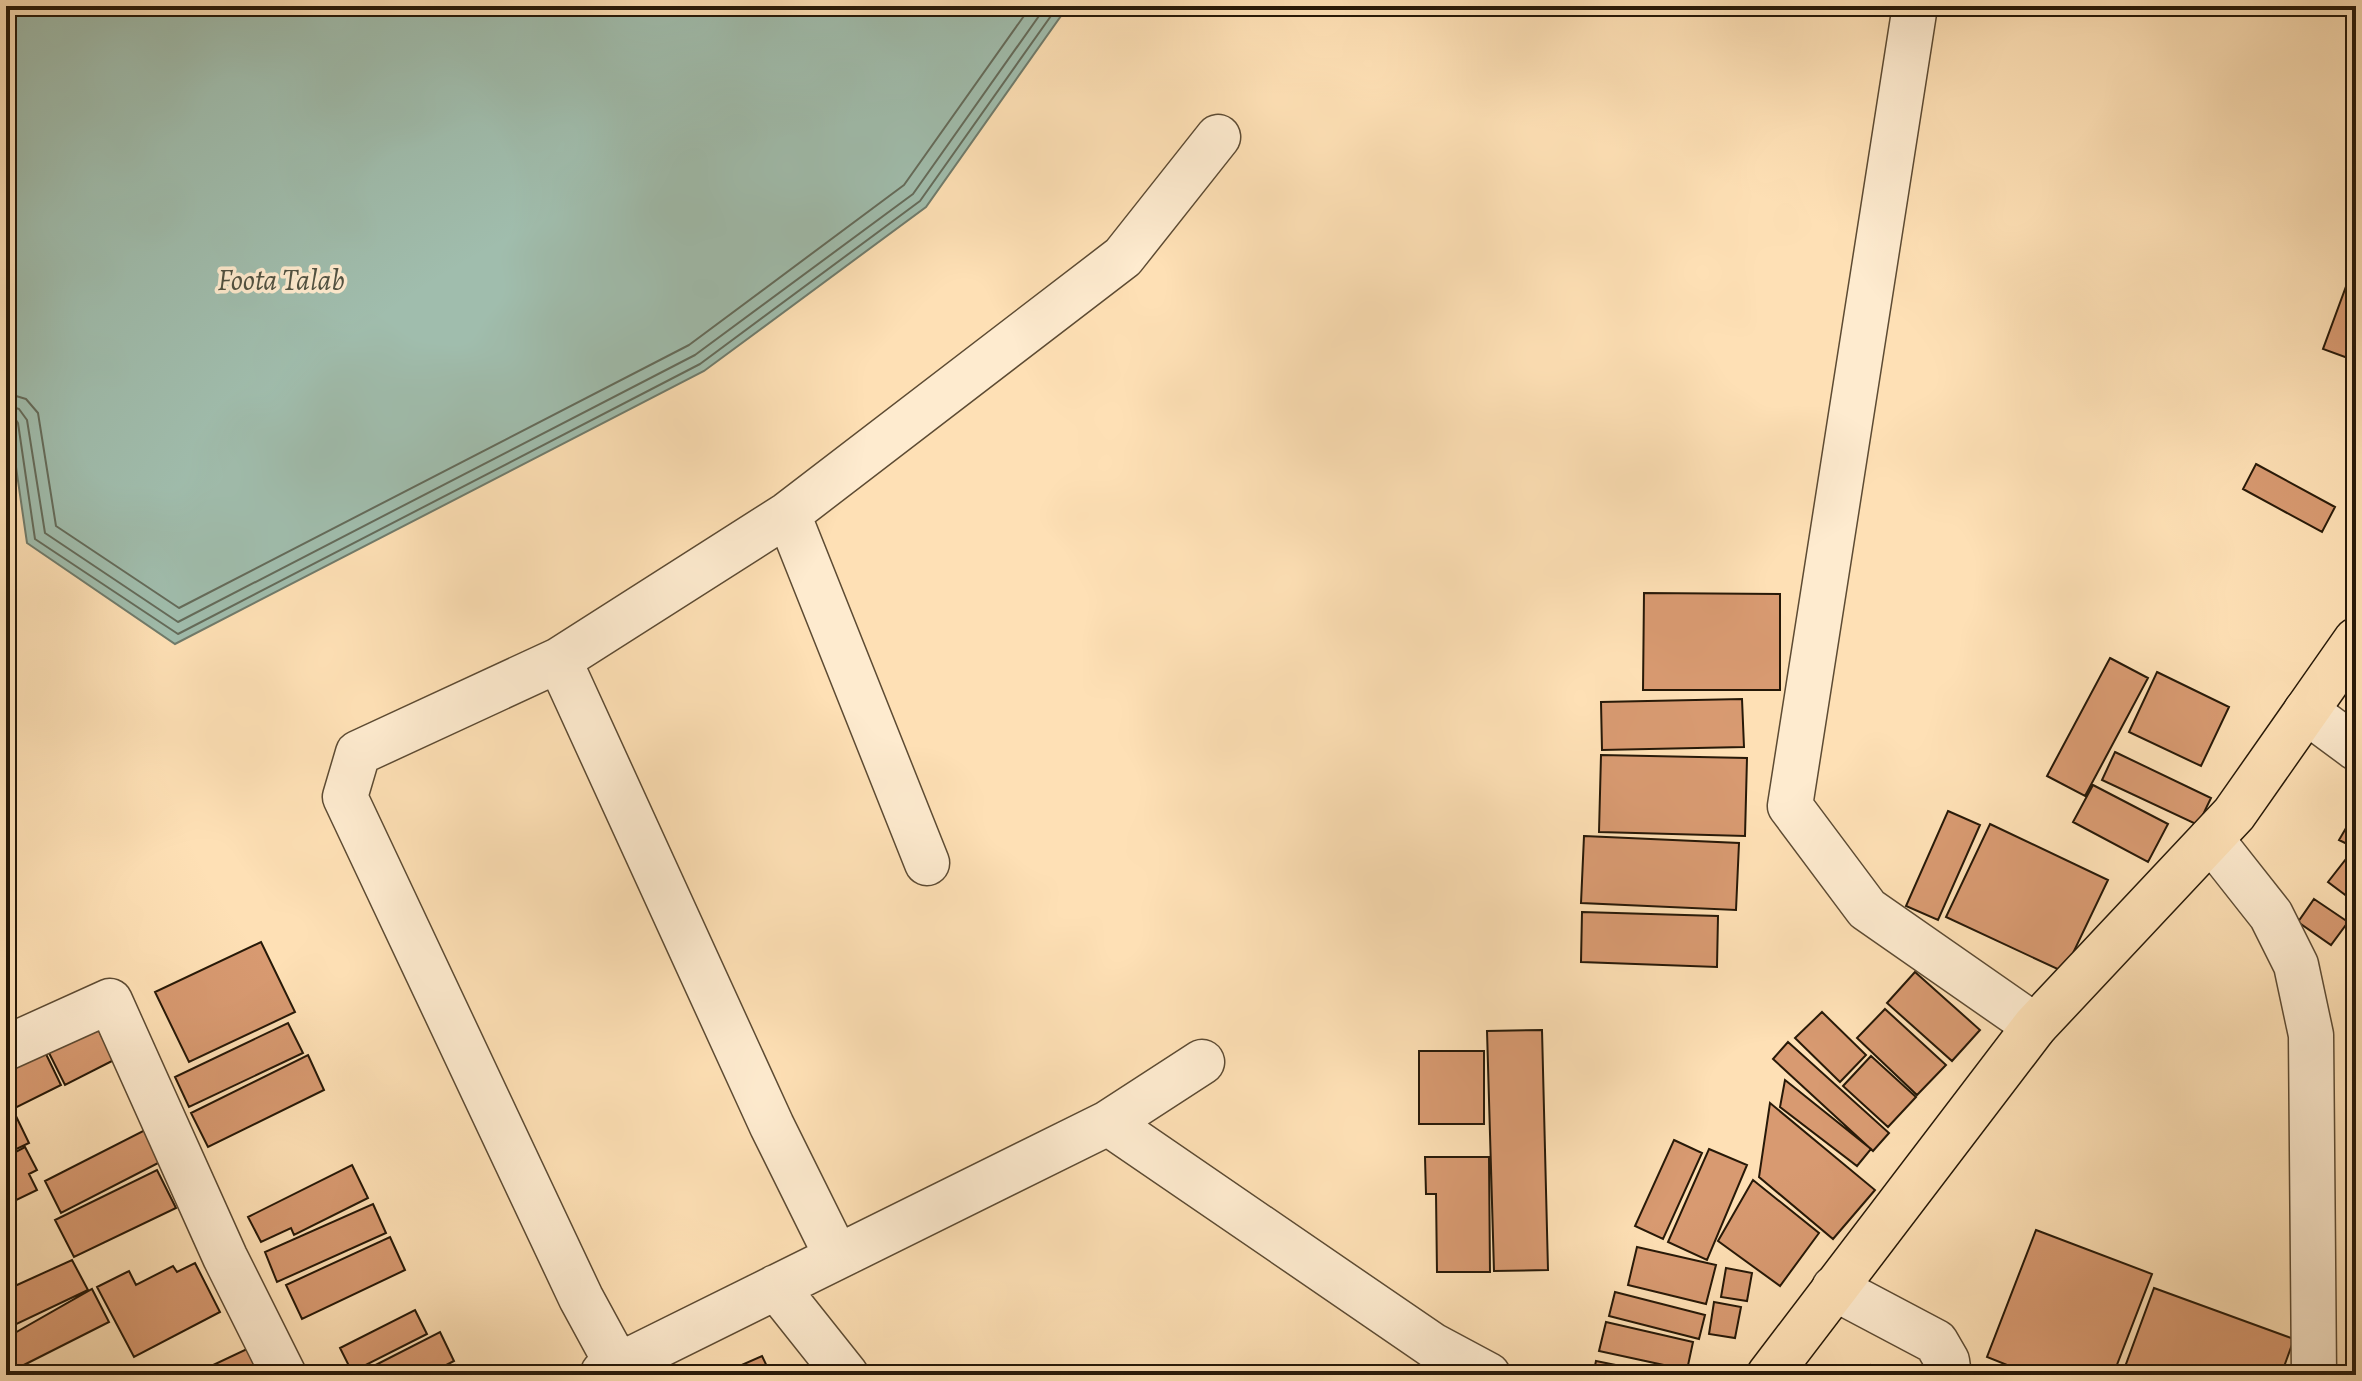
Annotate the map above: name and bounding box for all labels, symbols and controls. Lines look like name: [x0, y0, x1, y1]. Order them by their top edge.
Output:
water label: Foota Talab: [217, 260, 345, 300]

